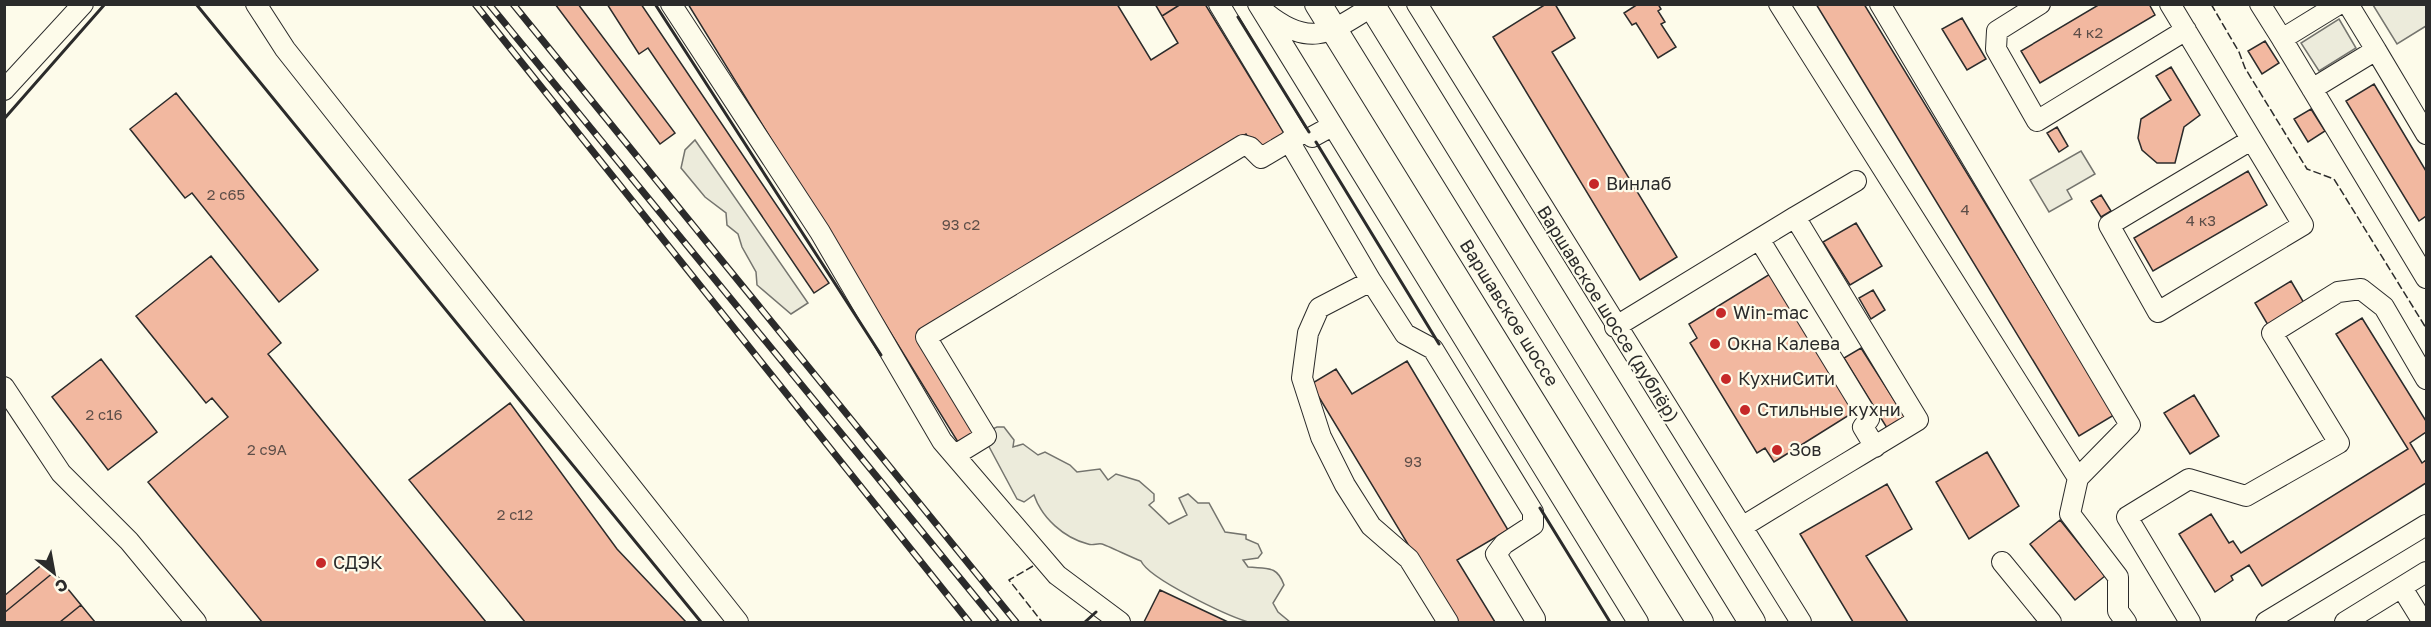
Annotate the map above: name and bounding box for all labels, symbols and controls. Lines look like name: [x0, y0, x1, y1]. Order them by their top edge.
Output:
house number: 4 к2: [2073, 23, 2103, 41]
place label: Винлаб: [1606, 172, 1671, 194]
marker: Винлаб: [1587, 177, 1601, 191]
house number: 2 с65: [207, 185, 245, 203]
house number: 4: [1960, 200, 1970, 218]
street label: Варшавское шоссе (дублёр): [1533, 201, 1685, 426]
house number: 4 к3: [2186, 211, 2216, 229]
house number: 93 с2: [942, 215, 980, 233]
street label: Варшавское шоссе: [1456, 235, 1564, 390]
place label: Win-mac: [1733, 301, 1809, 323]
marker: Win-mac: [1714, 306, 1728, 320]
place label: Окна Калева: [1727, 332, 1840, 354]
marker: Окна Калева: [1708, 337, 1722, 351]
place label: КухниСити: [1738, 367, 1835, 389]
marker: КухниСити: [1719, 372, 1733, 386]
place label: Стильные кухни: [1757, 398, 1901, 420]
marker: Стильные кухни: [1738, 403, 1752, 417]
house number: 2 с16: [86, 405, 122, 423]
place label: Зов: [1789, 438, 1822, 460]
house number: 2 с9А: [247, 440, 287, 458]
marker: Зов: [1770, 443, 1784, 457]
house number: 93: [1404, 452, 1422, 470]
house number: 2 с12: [497, 505, 533, 523]
north arrow: [24, 543, 84, 603]
place label: СДЭК: [333, 551, 383, 573]
marker: СДЭК: [314, 556, 328, 570]
text: С: [52, 574, 72, 597]

